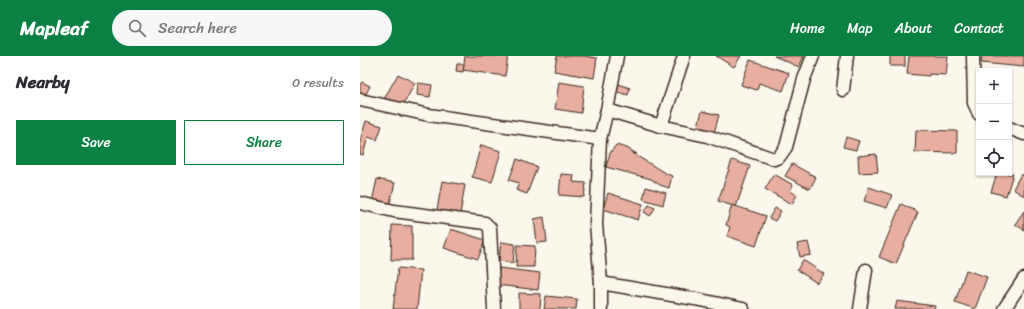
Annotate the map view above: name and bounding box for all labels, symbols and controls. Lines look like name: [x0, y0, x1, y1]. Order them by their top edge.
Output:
search box: [112, 10, 392, 46]
text: Mapleaf: [20, 12, 88, 45]
text: Search here: [158, 15, 237, 41]
text: Home: [790, 16, 825, 41]
text: Map: [847, 16, 873, 41]
text: About: [895, 16, 932, 41]
text: Contact: [954, 16, 1004, 41]
icon: search: [126, 17, 148, 39]
text: Nearby: [16, 67, 70, 97]
map controls: [976, 68, 1012, 176]
button: +: [976, 68, 1012, 104]
text: 0 results: [292, 71, 344, 94]
button: −: [976, 104, 1012, 140]
button: Save: [16, 120, 176, 165]
button: Share: [184, 120, 344, 165]
button: locate: [976, 140, 1012, 176]

